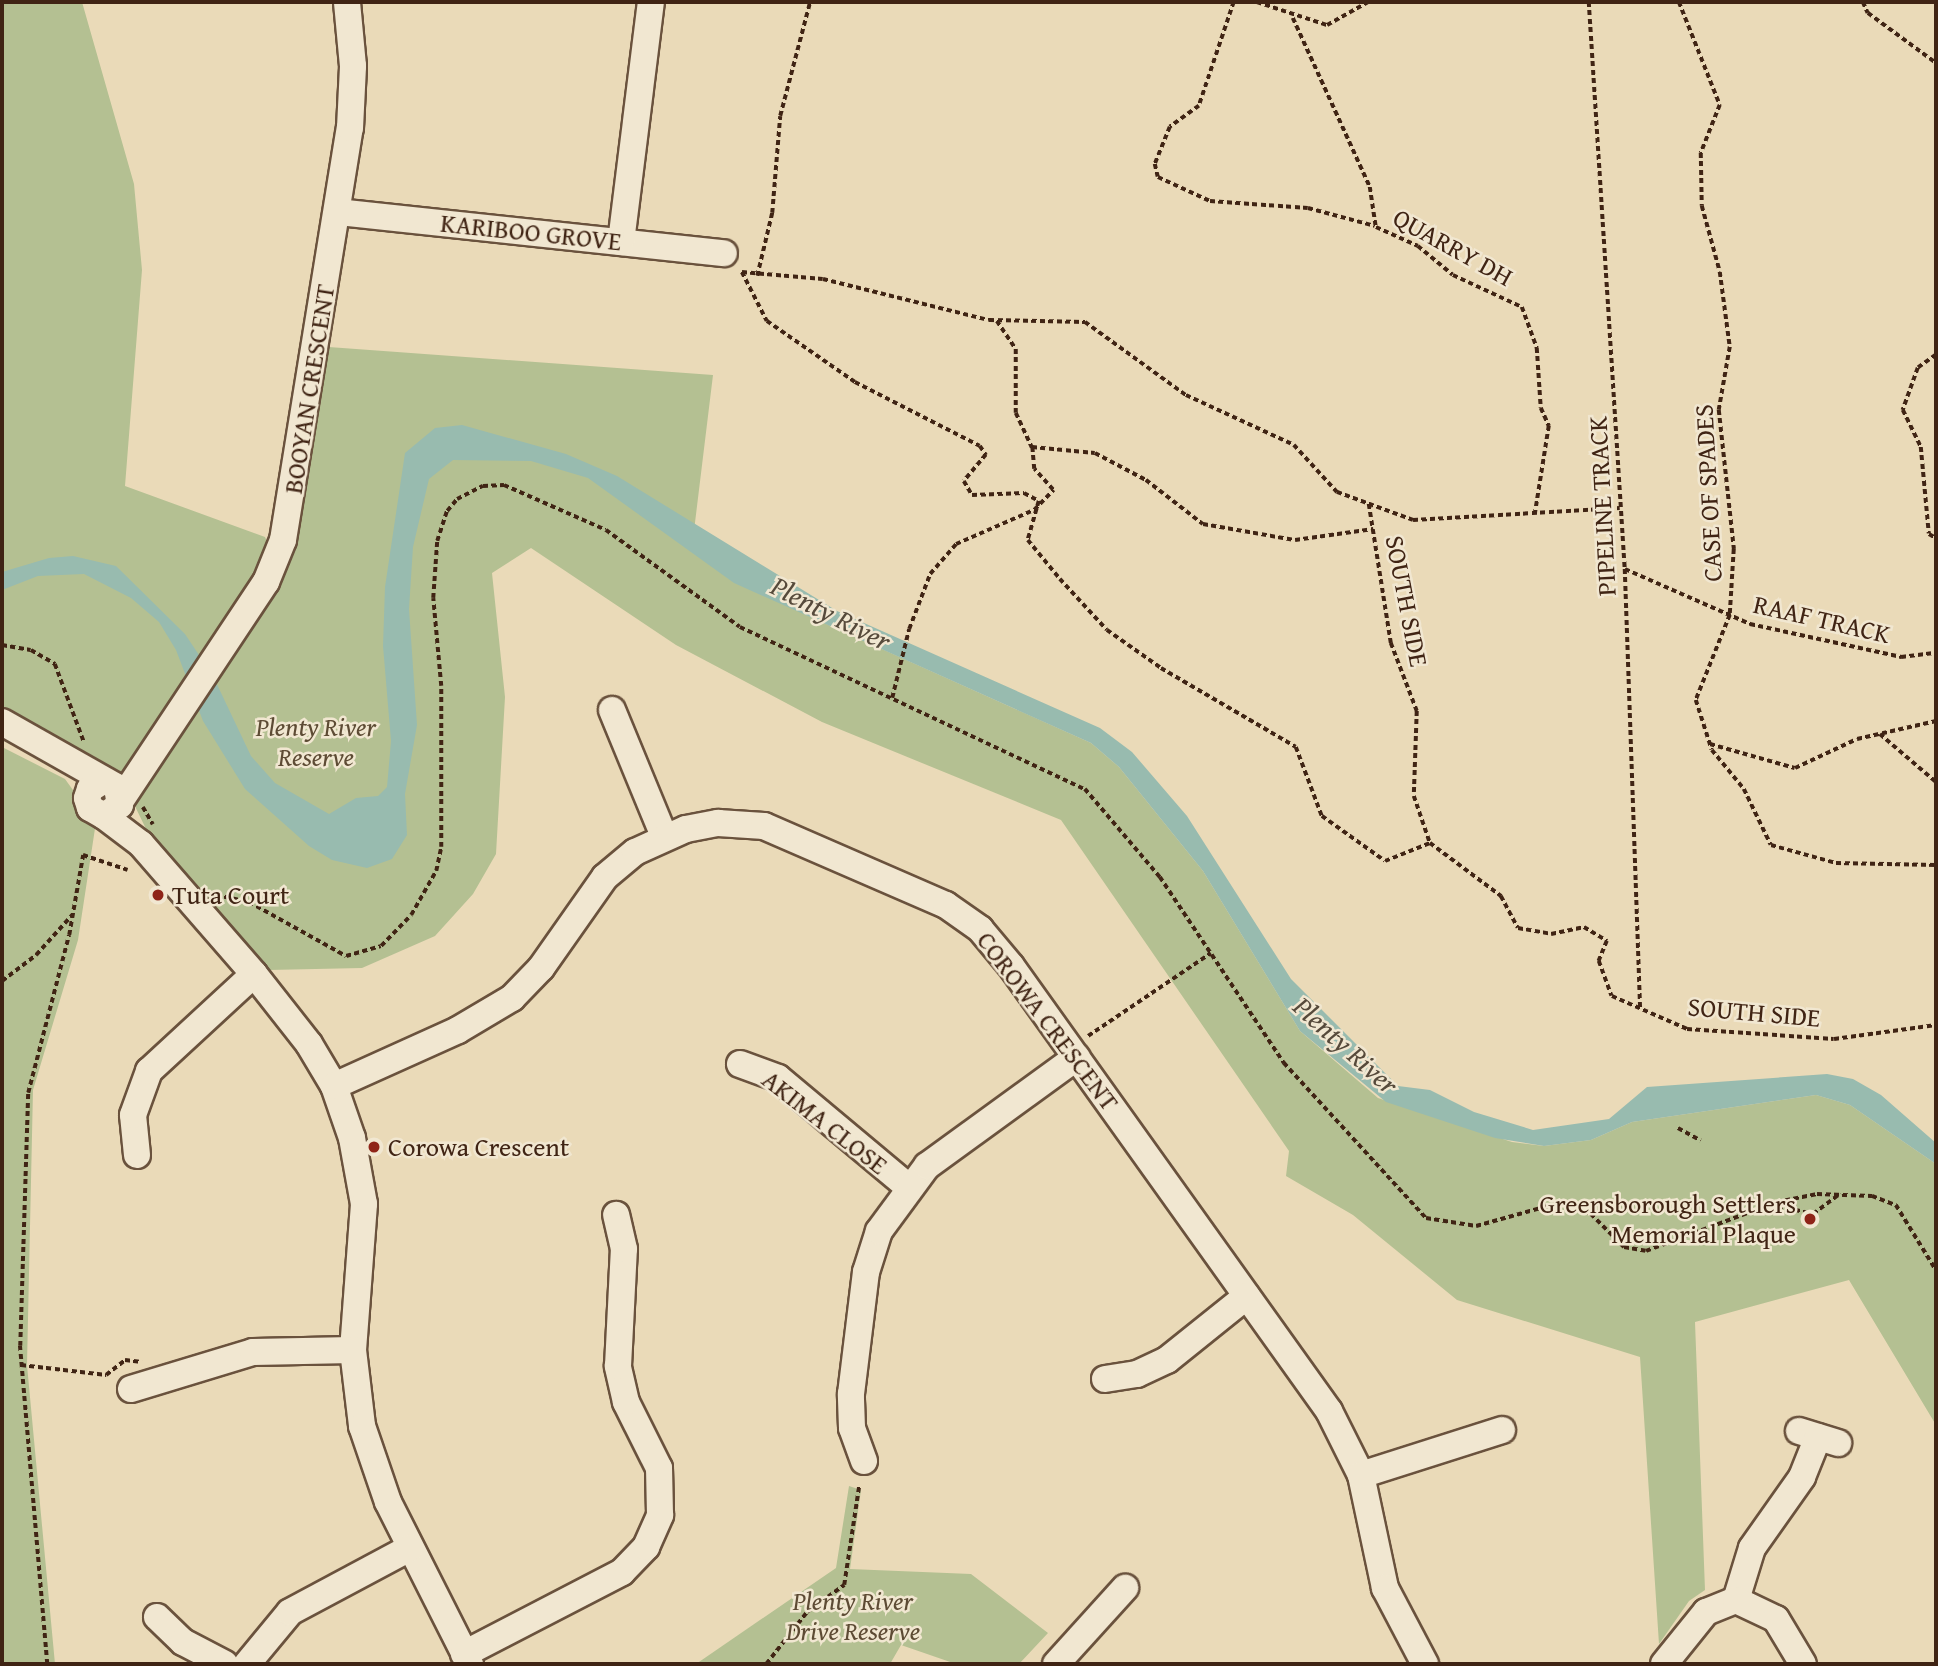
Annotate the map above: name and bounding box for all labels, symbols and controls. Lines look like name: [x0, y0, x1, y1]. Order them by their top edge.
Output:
street label: QUARRY DH: [1388, 201, 1518, 293]
street label: KARIBOO GROVE: [439, 207, 623, 257]
street label: BOOYAN CRESCENT: [277, 282, 341, 496]
street label: CASE OF SPADES: [1688, 404, 1728, 582]
street label: PIPELINE TRACK: [1582, 415, 1622, 597]
street label: SOUTH SIDE: [1379, 533, 1435, 669]
water label: Plenty River: [766, 569, 896, 657]
street label: RAAF TRACK: [1751, 588, 1893, 650]
park label: Plenty River Reserve: [256, 711, 376, 772]
place label: Tuta Court: [172, 879, 289, 911]
marker: Tuta Court: [150, 887, 166, 903]
street label: COROWA CRESCENT: [971, 925, 1125, 1117]
water label: Plenty River: [1287, 989, 1405, 1101]
street label: SOUTH SIDE: [1686, 991, 1822, 1033]
street label: AKIMA CLOSE: [756, 1063, 894, 1181]
place label: Corowa Crescent: [388, 1131, 569, 1163]
marker: Corowa Crescent: [366, 1139, 382, 1155]
place label: Greensborough Settlers Memorial Plaque: [1540, 1188, 1796, 1250]
marker: Greensborough Settlers Memorial Plaque: [1802, 1211, 1818, 1227]
park label: Plenty River Drive Reserve: [786, 1585, 920, 1646]

